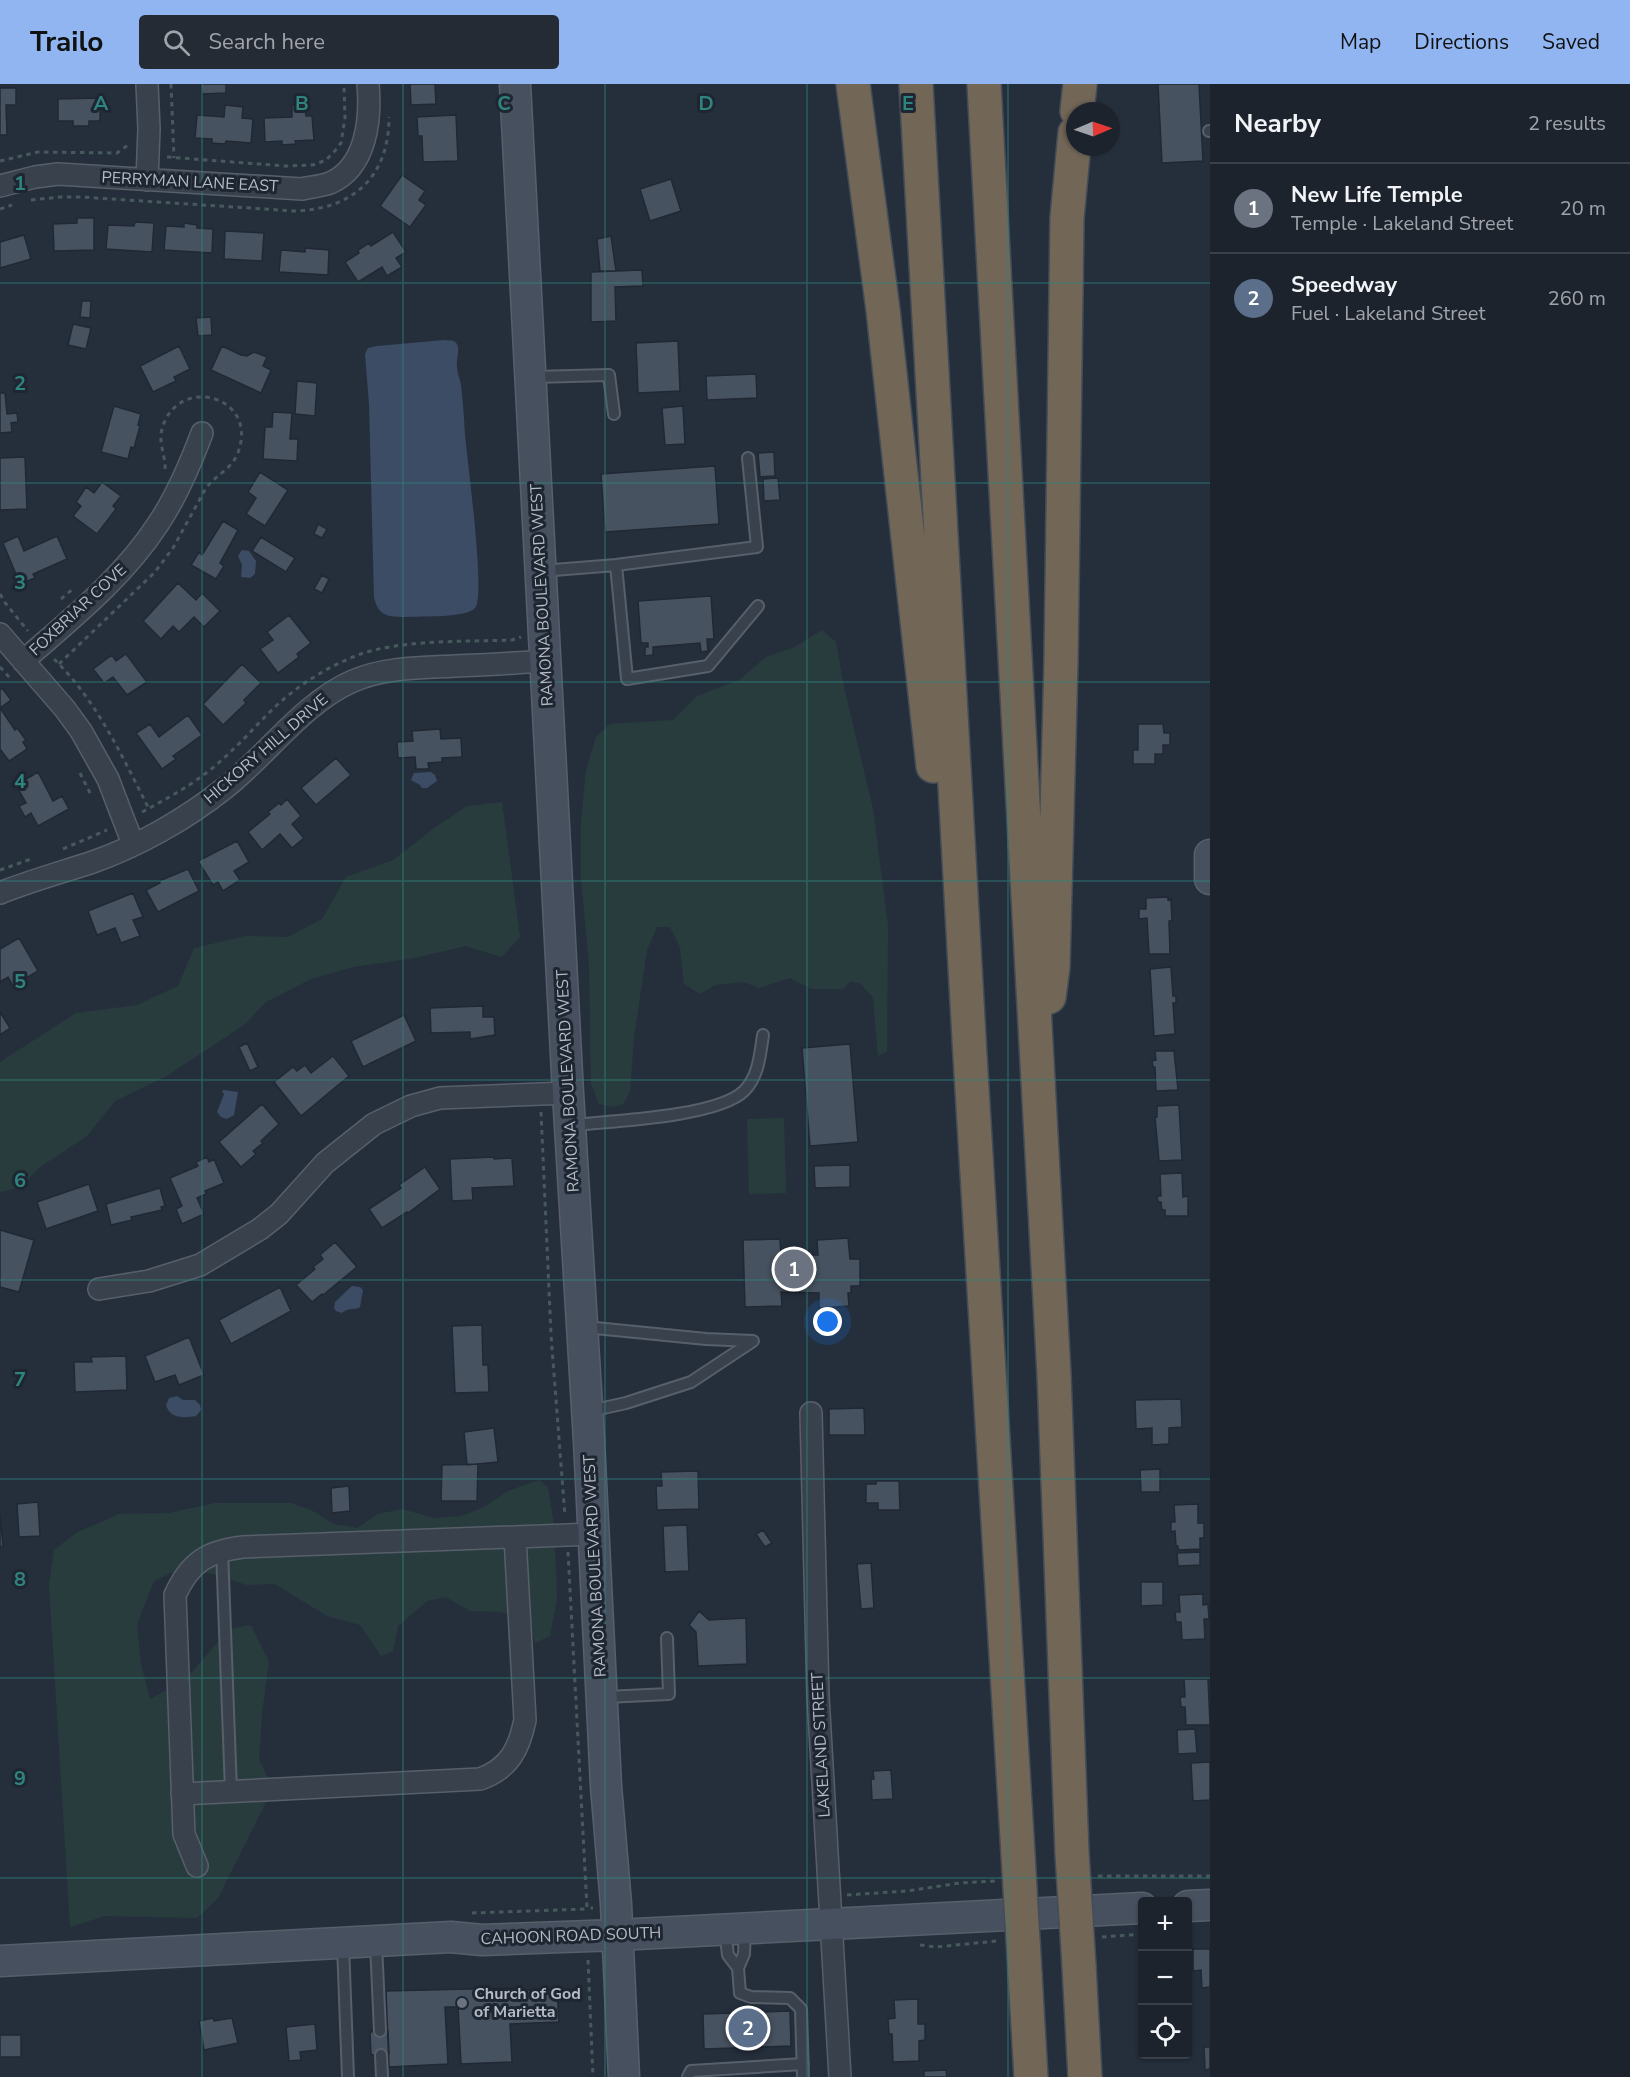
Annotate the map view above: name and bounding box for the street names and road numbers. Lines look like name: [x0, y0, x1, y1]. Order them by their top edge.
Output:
street label: PERRYMAN LANE EAST: [101, 166, 279, 198]
street label: RAMONA BOULEVARD WEST: [525, 483, 559, 707]
street label: FOXBRIAR COVE: [25, 559, 131, 661]
street label: HICKORY HILL DRIVE: [199, 689, 333, 809]
street label: RAMONA BOULEVARD WEST: [551, 969, 585, 1193]
street label: RAMONA BOULEVARD WEST: [578, 1454, 612, 1678]
street label: LAKELAND STREET: [806, 1672, 836, 1818]
street label: CAHOON ROAD SOUTH: [480, 1922, 662, 1950]

